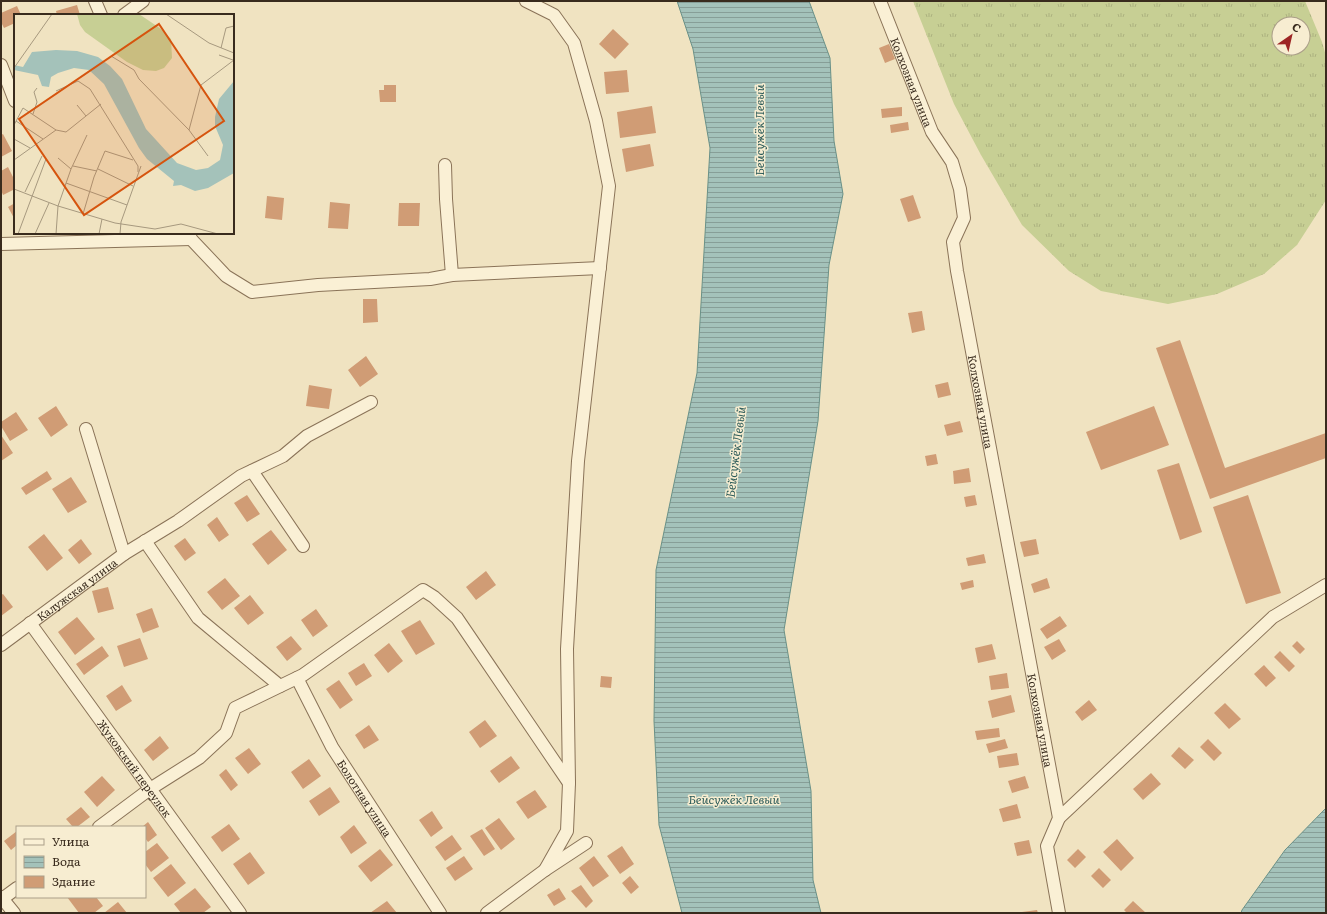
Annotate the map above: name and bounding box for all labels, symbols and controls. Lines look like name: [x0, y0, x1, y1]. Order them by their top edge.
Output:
inset map: [14, 14, 234, 234]
north arrow: [1271, 16, 1311, 56]
text: С: [1289, 18, 1305, 36]
street label: Колхозная улица: [887, 35, 937, 129]
water label: Бейсужёк Левый: [750, 83, 768, 176]
street label: Колхозная улица: [965, 353, 998, 450]
water label: Бейсужёк Левый: [720, 405, 750, 498]
street label: Калужская улица: [33, 554, 120, 624]
street label: Колхозная улица: [1024, 672, 1057, 768]
street label: Жуковский переулок: [94, 716, 176, 820]
street label: Болотная улица: [334, 756, 396, 840]
water label: Бейсужёк Левый: [688, 790, 781, 808]
legend: [16, 826, 146, 898]
text: Улица: [52, 832, 90, 850]
text: Вода: [52, 852, 81, 870]
text: Здание: [52, 872, 95, 890]

